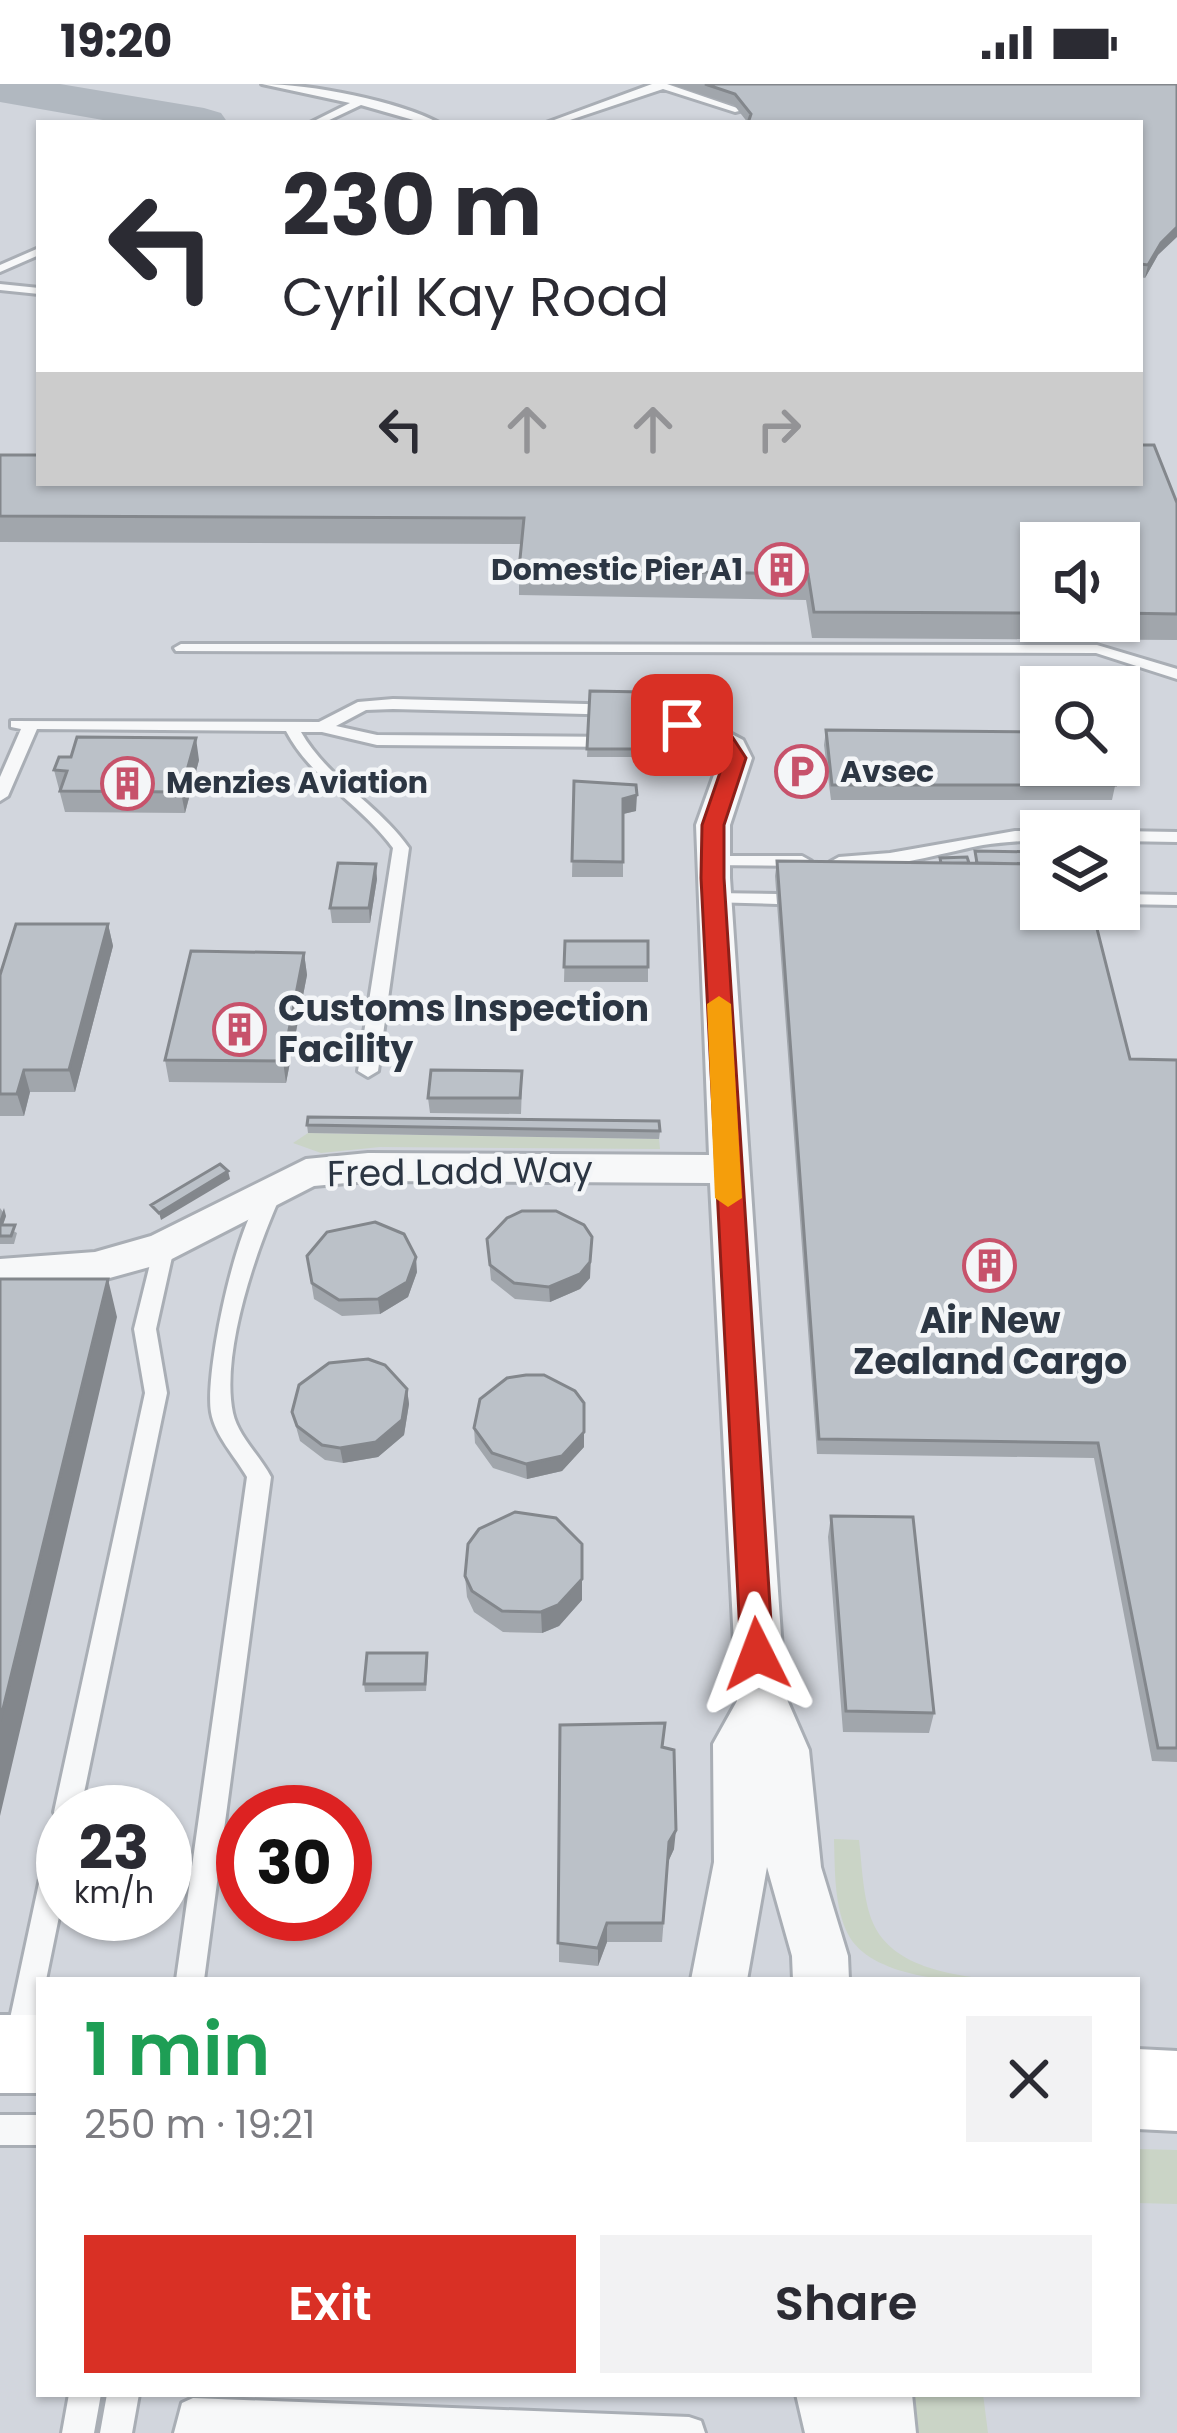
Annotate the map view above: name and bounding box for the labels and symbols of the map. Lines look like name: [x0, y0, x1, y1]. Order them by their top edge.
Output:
building icon: Domestic Pier A1: [754, 542, 810, 598]
place label: Domestic Pier A1: [491, 548, 743, 591]
pin: [631, 674, 733, 776]
parking icon: Avsec: [773, 744, 829, 800]
place label: Avsec: [840, 750, 934, 793]
building icon: Menzies Aviation: [99, 755, 155, 811]
place label: Menzies Aviation: [166, 761, 428, 804]
place label: Customs Inspection Facility: [278, 983, 649, 1075]
building icon: Customs Inspection Facility: [211, 1001, 267, 1057]
street label: Fred Ladd Way: [327, 1144, 593, 1199]
building icon: Air New Zealand Cargo: [962, 1237, 1018, 1293]
place label: Air New Zealand Cargo: [853, 1295, 1127, 1387]
position arrow: [694, 1591, 820, 1717]
speed limit sign: 30: [216, 1785, 372, 1941]

